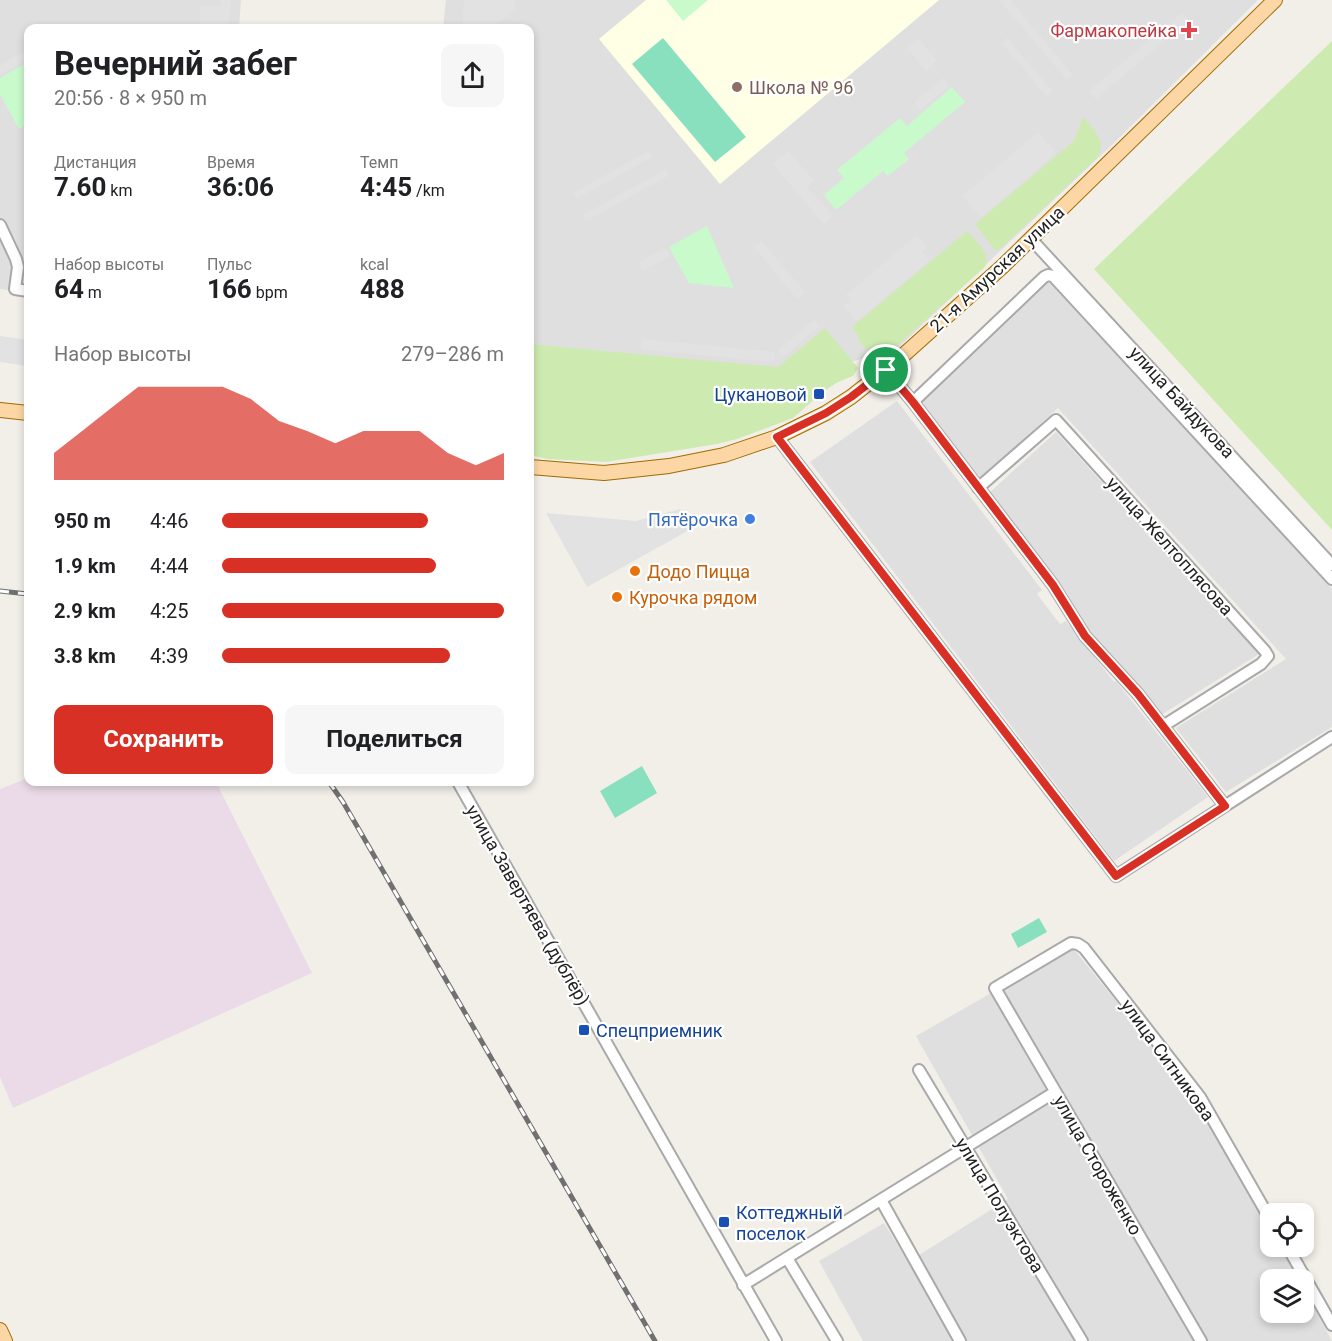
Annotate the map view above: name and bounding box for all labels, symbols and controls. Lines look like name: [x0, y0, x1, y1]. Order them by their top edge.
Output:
place label: Фармакопейка: [1050, 20, 1177, 41]
marker: Фармакопейка: [1182, 23, 1196, 37]
text: Вечерний забег: [54, 44, 297, 83]
button: share: [441, 44, 504, 107]
place label: Школа № 96: [749, 77, 853, 98]
marker: Школа № 96: [730, 80, 744, 94]
text: 20:56 · 8 × 950 m: [54, 86, 207, 110]
text: Дистанция: [54, 153, 137, 172]
text: Время: [207, 153, 255, 172]
text: Темп: [360, 153, 398, 172]
text: 7.60: [54, 172, 106, 202]
text: 36:06: [207, 172, 274, 202]
text: 4:45: [360, 172, 412, 202]
text: km: [106, 181, 132, 200]
text: /km: [412, 181, 445, 200]
street label: 21-я Амурская улица: [925, 201, 1069, 337]
text: Набор высоты: [54, 255, 164, 274]
text: Пульс: [207, 255, 252, 274]
text: kcal: [360, 255, 389, 274]
text: 64: [54, 274, 84, 304]
text: 166: [207, 274, 252, 304]
text: 488: [360, 274, 405, 304]
text: m: [84, 283, 102, 302]
text: bpm: [252, 283, 288, 302]
text: Набор высоты: [54, 342, 192, 366]
text: 279–286 m: [401, 342, 504, 366]
street label: улица Байдукова: [1125, 342, 1239, 462]
pin: [860, 344, 911, 395]
icon: arrive: [869, 353, 902, 386]
place label: Цукановой: [714, 384, 807, 405]
marker: Цукановой: [812, 387, 826, 401]
street label: улица Желтоплясова: [1102, 472, 1238, 620]
text: 950 m: [54, 509, 111, 533]
text: 4:46: [150, 509, 189, 533]
place label: Пятёрочка: [648, 509, 738, 530]
marker: Пятёрочка: [743, 512, 757, 526]
text: 1.9 km: [54, 554, 116, 578]
text: 4:44: [150, 554, 189, 578]
place label: Додо Пицца: [647, 561, 750, 582]
marker: Додо Пицца: [628, 564, 642, 578]
place label: Курочка рядом: [629, 587, 757, 608]
marker: Курочка рядом: [610, 590, 624, 604]
text: 2.9 km: [54, 599, 116, 623]
text: 4:25: [150, 599, 189, 623]
text: 3.8 km: [54, 644, 116, 668]
text: 4:39: [150, 644, 189, 668]
button: Сохранить: [54, 705, 273, 774]
button: Поделиться: [285, 705, 504, 774]
street label: улица Завертяева (дублёр): [461, 801, 594, 1010]
street label: улица Ситникова: [1117, 995, 1219, 1125]
place label: Спецприемник: [596, 1020, 723, 1041]
marker: Спецприемник: [577, 1023, 591, 1037]
street label: улица Стороженко: [1049, 1091, 1147, 1239]
street label: улица Полуэктова: [951, 1134, 1049, 1276]
place label: Коттеджный поселок: [736, 1202, 843, 1244]
map controls: [1260, 1203, 1314, 1323]
button: locate: [1260, 1203, 1314, 1257]
marker: Коттеджный поселок: [717, 1215, 731, 1229]
button: layers: [1260, 1269, 1314, 1323]

